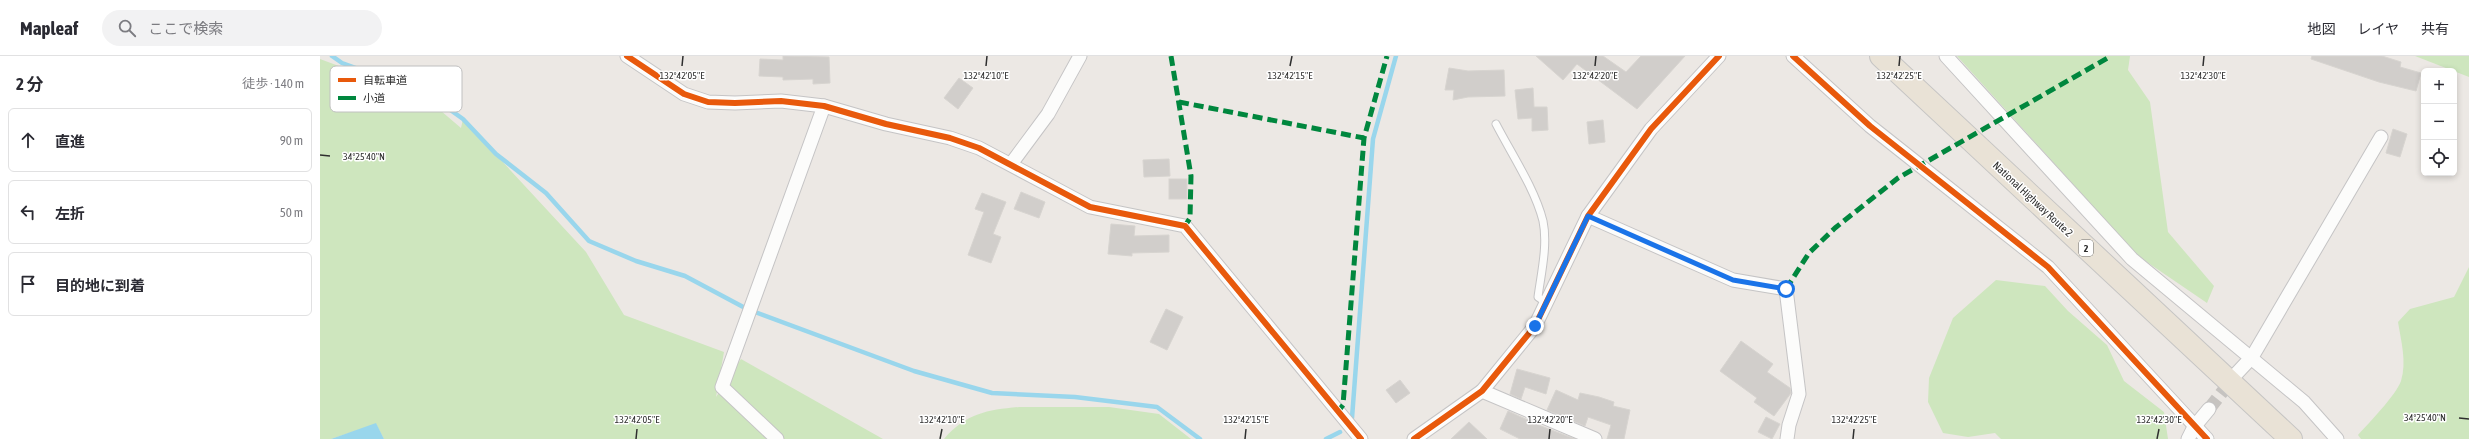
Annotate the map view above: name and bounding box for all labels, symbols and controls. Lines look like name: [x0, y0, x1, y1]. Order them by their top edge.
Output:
search box: [102, 10, 382, 46]
text: Mapleaf: [20, 17, 78, 39]
icon: search: [116, 17, 138, 39]
text: ここで検索: [148, 20, 223, 37]
text: 地図: [2307, 21, 2335, 37]
text: レイヤ: [2357, 21, 2399, 37]
text: 共有: [2421, 21, 2449, 37]
legend: [330, 66, 462, 112]
map controls: [2421, 68, 2457, 176]
button: +: [2421, 68, 2457, 104]
text: 132°42'05"E: [660, 70, 705, 81]
text: 132°42'10"E: [964, 70, 1009, 81]
text: 132°42'15"E: [1268, 70, 1313, 81]
text: 132°42'20"E: [1573, 70, 1618, 81]
text: 132°42'25"E: [1877, 70, 1922, 81]
text: 132°42'30"E: [2181, 70, 2226, 81]
text: 2 分: [16, 74, 43, 94]
text: 自転車道: [363, 74, 407, 86]
text: 徒歩 · 140 m: [242, 76, 304, 91]
text: 小道: [363, 92, 385, 104]
button: −: [2421, 104, 2457, 140]
icon: ahead: [17, 129, 39, 151]
text: 直進: [55, 133, 85, 150]
text: 90 m: [280, 133, 303, 148]
button: locate: [2421, 140, 2457, 176]
text: 34°25'40"N: [343, 151, 385, 162]
street label: National Highway Route 2: [1991, 159, 2075, 239]
icon: left: [17, 201, 39, 223]
text: 左折: [55, 205, 85, 222]
text: 50 m: [280, 205, 303, 220]
road number: 2: [2079, 240, 2093, 256]
icon: arrive: [17, 273, 39, 295]
text: 目的地に到着: [55, 277, 145, 294]
route start: [1777, 280, 1795, 298]
route end: [1526, 317, 1544, 335]
text: 34°25'40"N: [2404, 412, 2446, 423]
text: 132°42'05"E: [615, 414, 660, 425]
text: 132°42'10"E: [920, 414, 965, 425]
text: 132°42'15"E: [1224, 414, 1269, 425]
text: 132°42'20"E: [1528, 414, 1573, 425]
text: 132°42'25"E: [1832, 414, 1877, 425]
text: 132°42'30"E: [2137, 414, 2182, 425]

